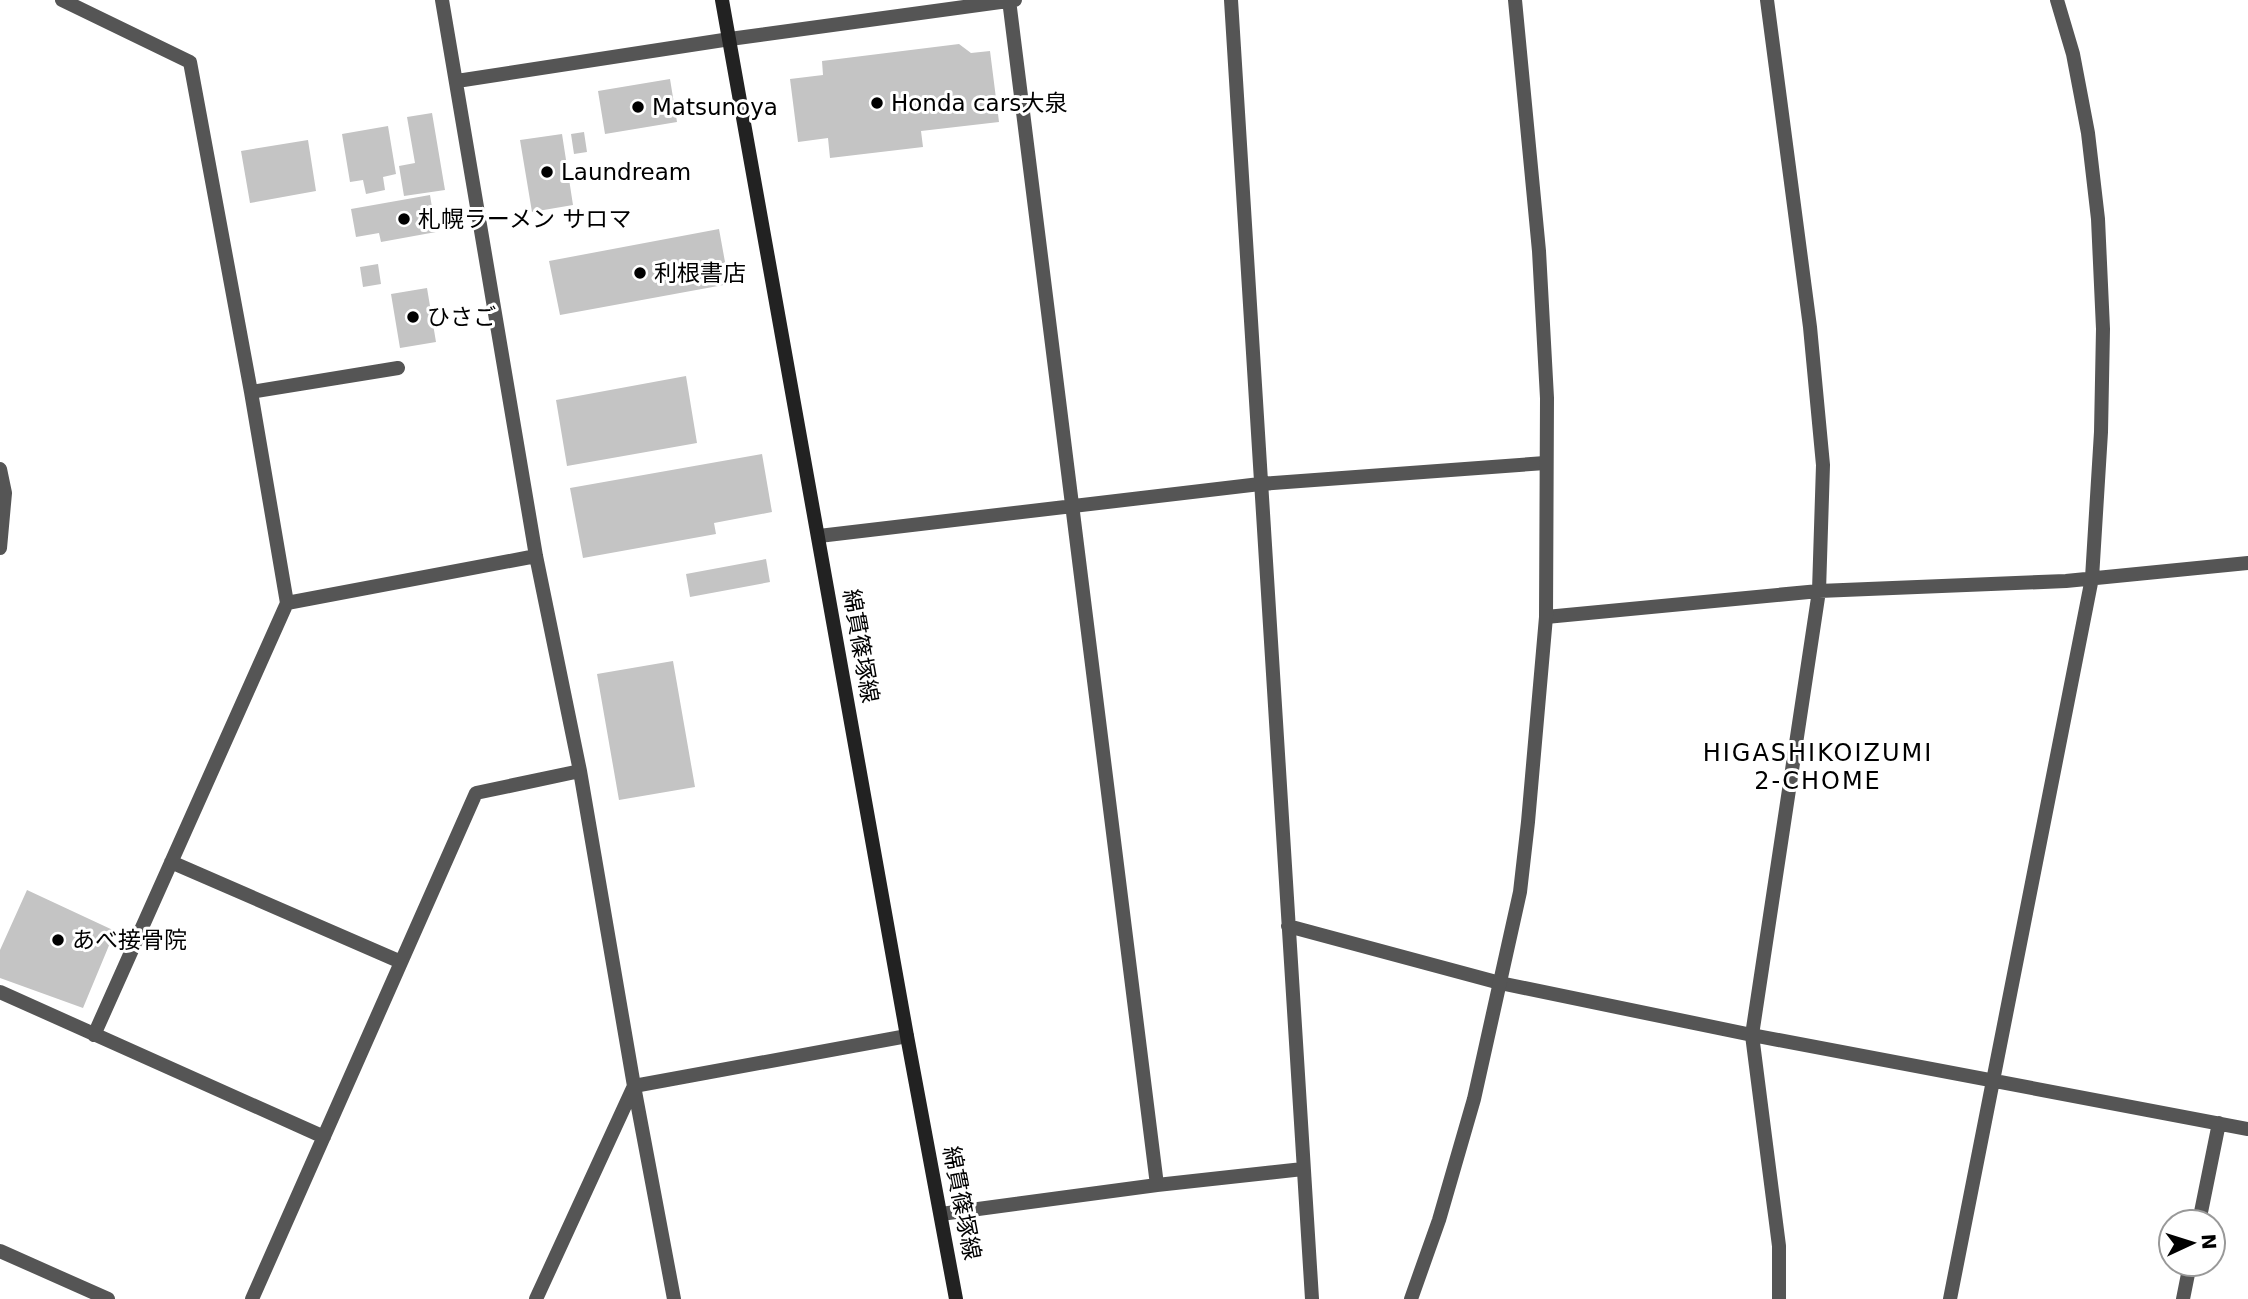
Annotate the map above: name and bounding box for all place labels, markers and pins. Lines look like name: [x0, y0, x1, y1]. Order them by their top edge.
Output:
place label: Honda cars大泉: [891, 90, 1067, 116]
place label: Matsunoya: [652, 94, 778, 120]
marker: Honda cars大泉: [869, 95, 885, 111]
marker: Matsunoya: [630, 99, 646, 115]
place label: Laundream: [561, 159, 691, 185]
marker: Laundream: [539, 164, 555, 180]
place label: 札幌ラーメン サロマ: [418, 206, 631, 232]
marker: 札幌ラーメン サロマ: [396, 211, 412, 227]
place label: 利根書店: [654, 260, 746, 286]
marker: 利根書店: [632, 265, 648, 281]
place label: ひさご: [427, 304, 496, 330]
marker: ひさご: [405, 309, 421, 325]
place label: あべ接骨院: [72, 927, 187, 953]
marker: あべ接骨院: [50, 932, 66, 948]

